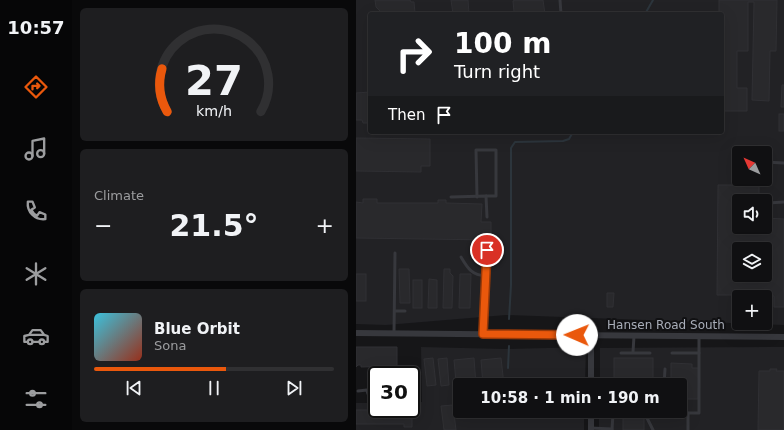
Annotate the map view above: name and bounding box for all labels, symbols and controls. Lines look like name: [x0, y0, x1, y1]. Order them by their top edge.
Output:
text: 10:57: [7, 17, 65, 38]
text: 100 m: [454, 27, 551, 60]
icon: right: [388, 28, 440, 80]
text: 27: [185, 56, 243, 105]
text: Turn right: [454, 61, 540, 82]
icon: directions: [22, 73, 50, 101]
text: km/h: [196, 103, 232, 119]
icon: arrive: [433, 104, 455, 126]
text: Then: [388, 106, 425, 124]
icon: music: [22, 135, 50, 163]
north arrow: [732, 146, 772, 186]
map controls: [732, 146, 772, 330]
text: Climate: [94, 188, 144, 203]
button: sound: [732, 194, 772, 234]
icon: phone: [22, 197, 50, 225]
text: 21.5°: [169, 208, 259, 243]
text: −: [94, 213, 112, 238]
text: +: [316, 213, 334, 238]
pin: [470, 233, 504, 267]
icon: arrive: [476, 239, 498, 261]
button: layers: [732, 242, 772, 282]
icon: climate: [22, 260, 50, 288]
button: +: [732, 290, 772, 330]
position arrow: [556, 314, 598, 356]
street label: Hansen Road South: [607, 318, 725, 332]
text: Blue Orbit: [154, 320, 240, 338]
icon: car: [22, 322, 50, 350]
text: Sona: [154, 338, 186, 353]
speed limit sign: 30: [368, 366, 420, 418]
icon: previous: [123, 377, 145, 399]
icon: pause: [203, 377, 225, 399]
icon: next: [283, 377, 305, 399]
icon: filters: [22, 385, 50, 413]
text: 10:58 · 1 min · 190 m: [480, 389, 660, 407]

